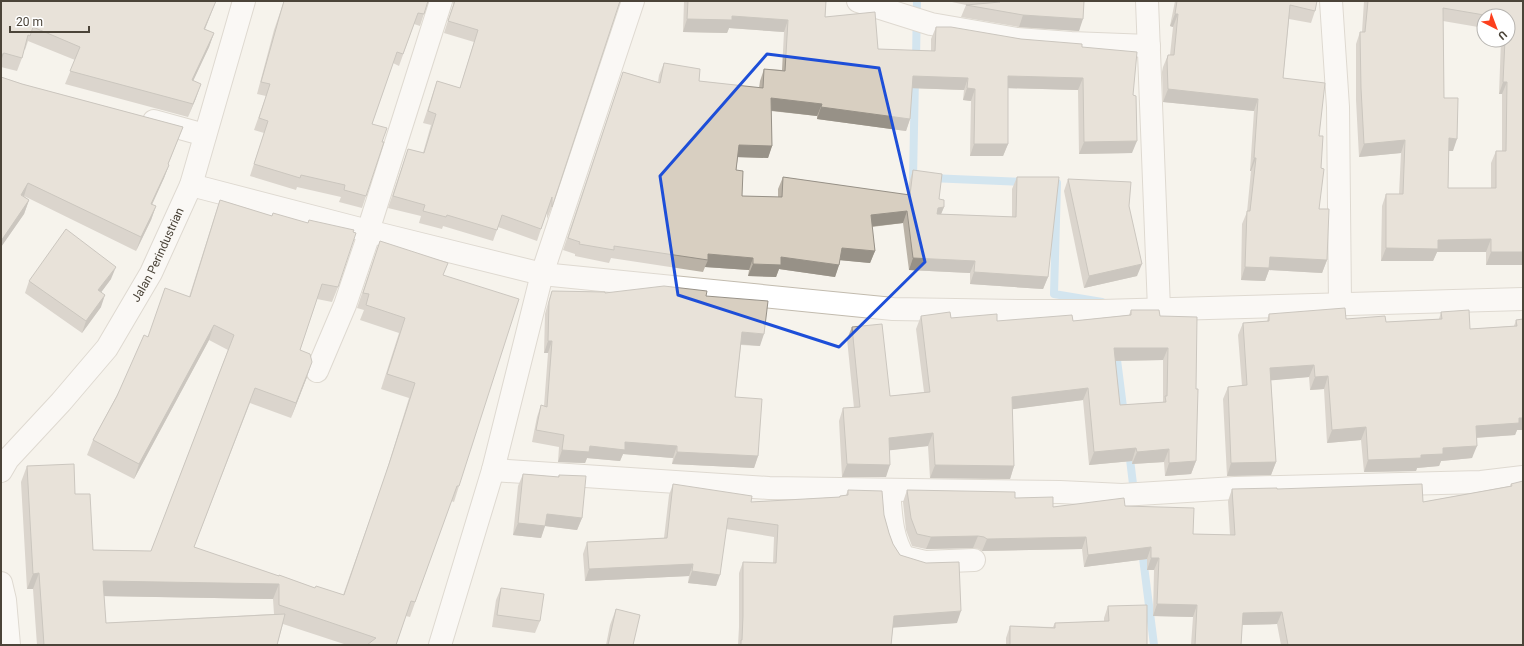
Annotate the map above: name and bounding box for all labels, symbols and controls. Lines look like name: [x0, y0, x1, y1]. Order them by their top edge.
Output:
scale bar: [10, 8, 89, 34]
north arrow: [1476, 8, 1516, 48]
text: 20 m: [16, 15, 43, 29]
text: U: [1495, 28, 1509, 42]
street label: Jalan Perindustrian: [129, 205, 187, 304]

